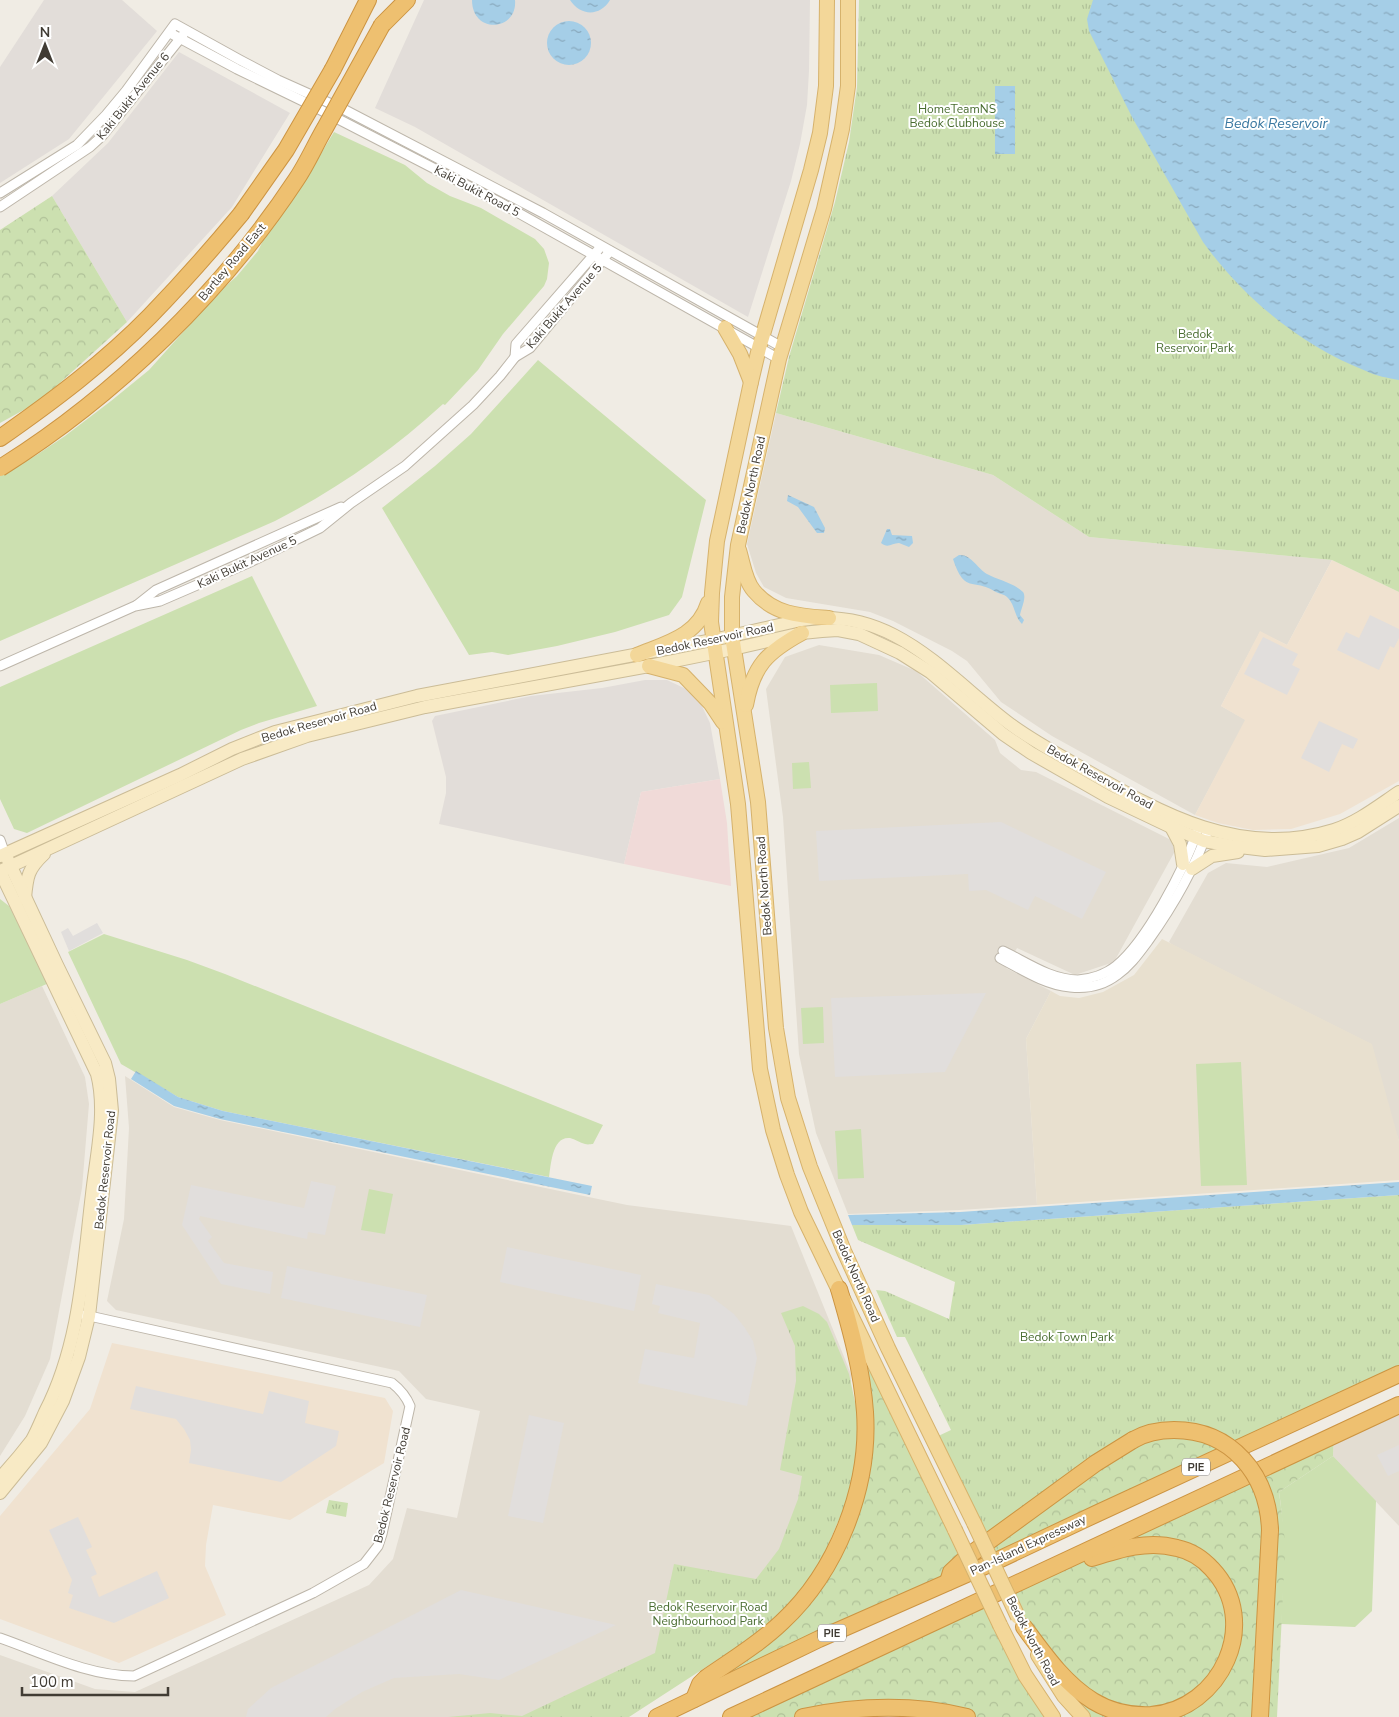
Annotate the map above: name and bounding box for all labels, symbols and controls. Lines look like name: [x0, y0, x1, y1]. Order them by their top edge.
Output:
north arrow: [20, 20, 70, 70]
text: N: [40, 23, 50, 42]
street label: Kaki Bukit Avenue 6: [93, 49, 173, 143]
park label: HomeTeamNS Bedok Clubhouse: [910, 101, 1004, 131]
water label: Bedok Reservoir: [1225, 114, 1328, 133]
street label: Kaki Bukit Road 5: [431, 162, 523, 220]
street label: Bartley Road East: [195, 219, 270, 304]
street label: Kaki Bukit Avenue 5: [523, 260, 605, 352]
park label: Bedok Reservoir Park: [1156, 326, 1235, 356]
street label: Bedok North Road: [733, 435, 769, 535]
street label: Kaki Bukit Avenue 5: [195, 532, 299, 592]
street label: Bedok Reservoir Road: [655, 619, 775, 659]
street label: Bedok Reservoir Road: [260, 698, 378, 746]
street label: Bedok Reservoir Road: [1044, 741, 1156, 813]
street label: Bedok North Road: [753, 836, 775, 936]
street label: Bedok Reservoir Road: [91, 1110, 119, 1230]
street label: Bedok North Road: [828, 1227, 884, 1325]
park label: Bedok Town Park: [1020, 1329, 1115, 1345]
street label: Bedok Reservoir Road: [370, 1425, 414, 1545]
road number: PIE: [1182, 1458, 1210, 1475]
street label: Pan-Island Expressway: [968, 1511, 1089, 1579]
street label: Bedok North Road: [1003, 1593, 1063, 1689]
park label: Bedok Reservoir Road Neighbourhood Park: [648, 1599, 768, 1629]
road number: PIE: [818, 1625, 846, 1642]
scale bar: [22, 1664, 169, 1696]
text: 100 m: [30, 1672, 74, 1692]

